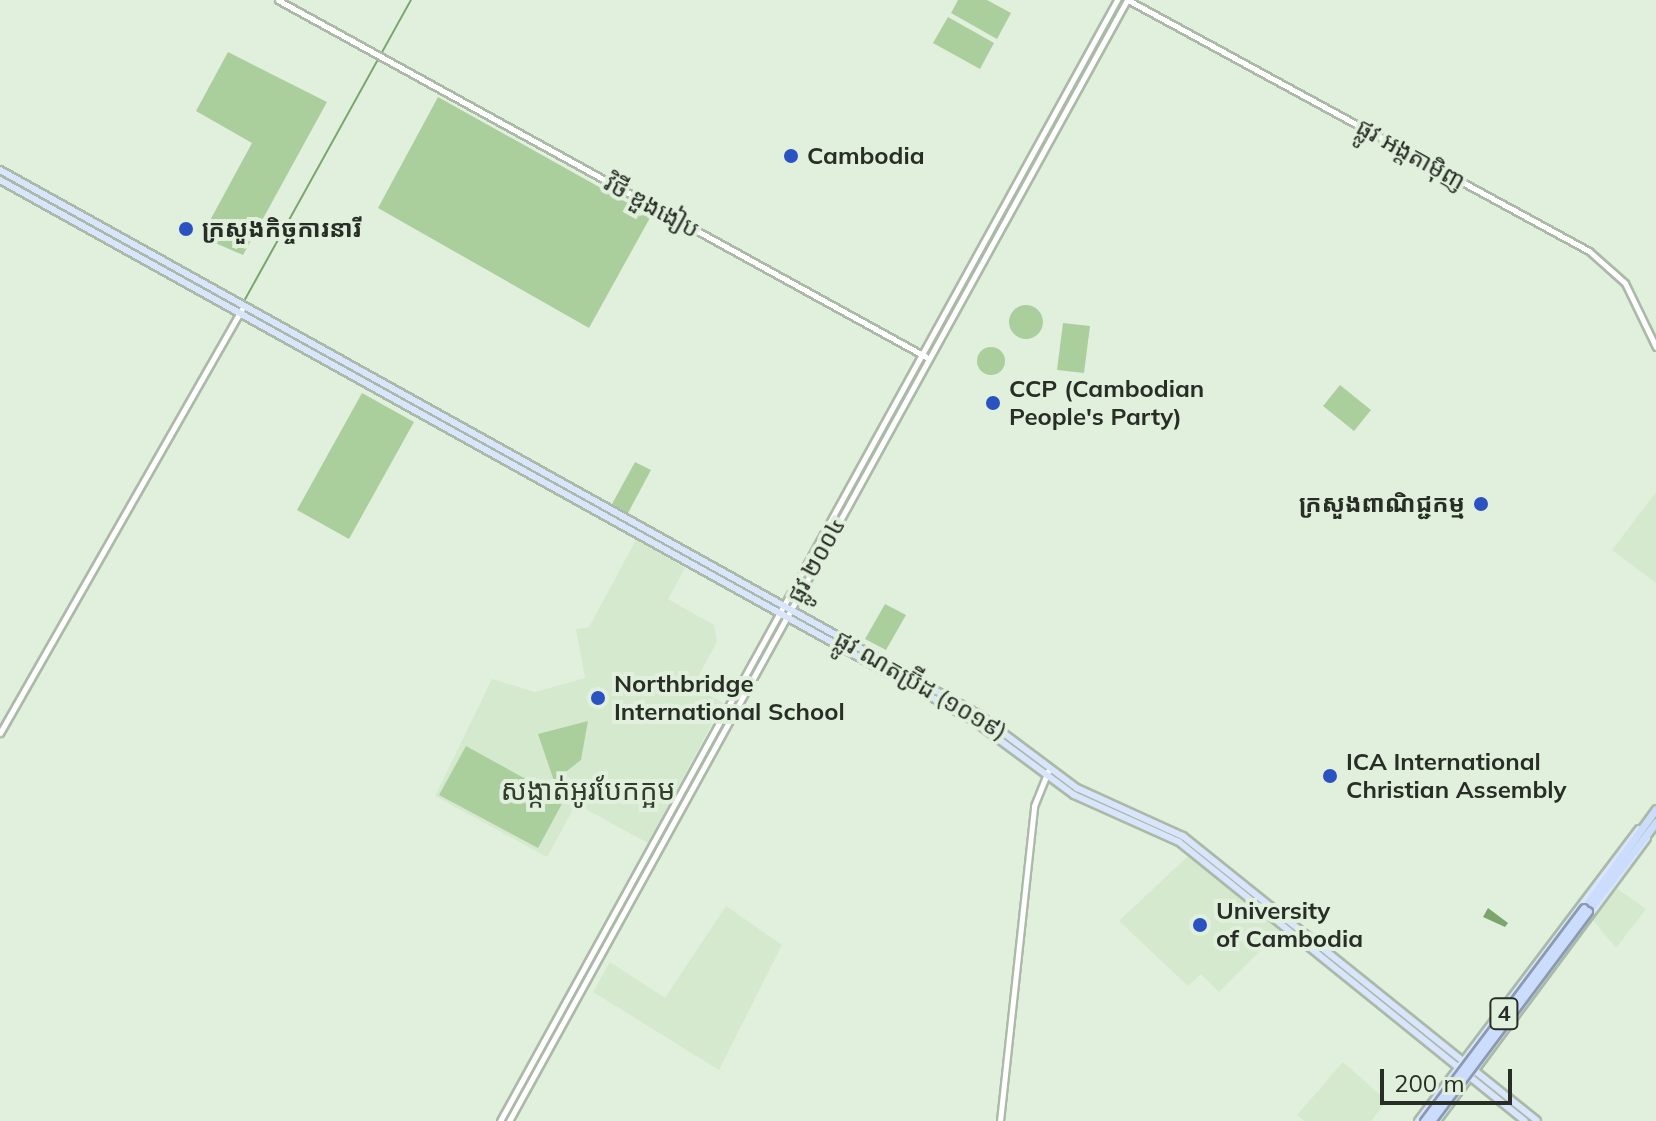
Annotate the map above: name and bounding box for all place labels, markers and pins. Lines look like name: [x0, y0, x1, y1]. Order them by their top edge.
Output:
place label: Cambodia: [807, 142, 925, 170]
marker: Cambodia: [782, 147, 800, 165]
place label: ក្រសួងកិច្ចការនារី: [202, 215, 361, 243]
marker: ក្រសួងកិច្ចការនារី: [177, 220, 195, 238]
place label: CCP (Cambodian People's Party): [1009, 375, 1204, 431]
marker: CCP (Cambodian People's Party): [984, 394, 1002, 412]
place label: ក្រសួងពាណិជ្ជកម្ម: [1299, 490, 1465, 518]
marker: ក្រសួងពាណិជ្ជកម្ម: [1472, 495, 1490, 513]
place label: Northbridge International School: [614, 670, 845, 726]
marker: Northbridge International School: [589, 689, 607, 707]
place label: ICA International Christian Assembly: [1346, 748, 1567, 804]
marker: ICA International Christian Assembly: [1321, 767, 1339, 785]
place label: University of Cambodia: [1216, 897, 1363, 953]
marker: University of Cambodia: [1191, 916, 1209, 934]

